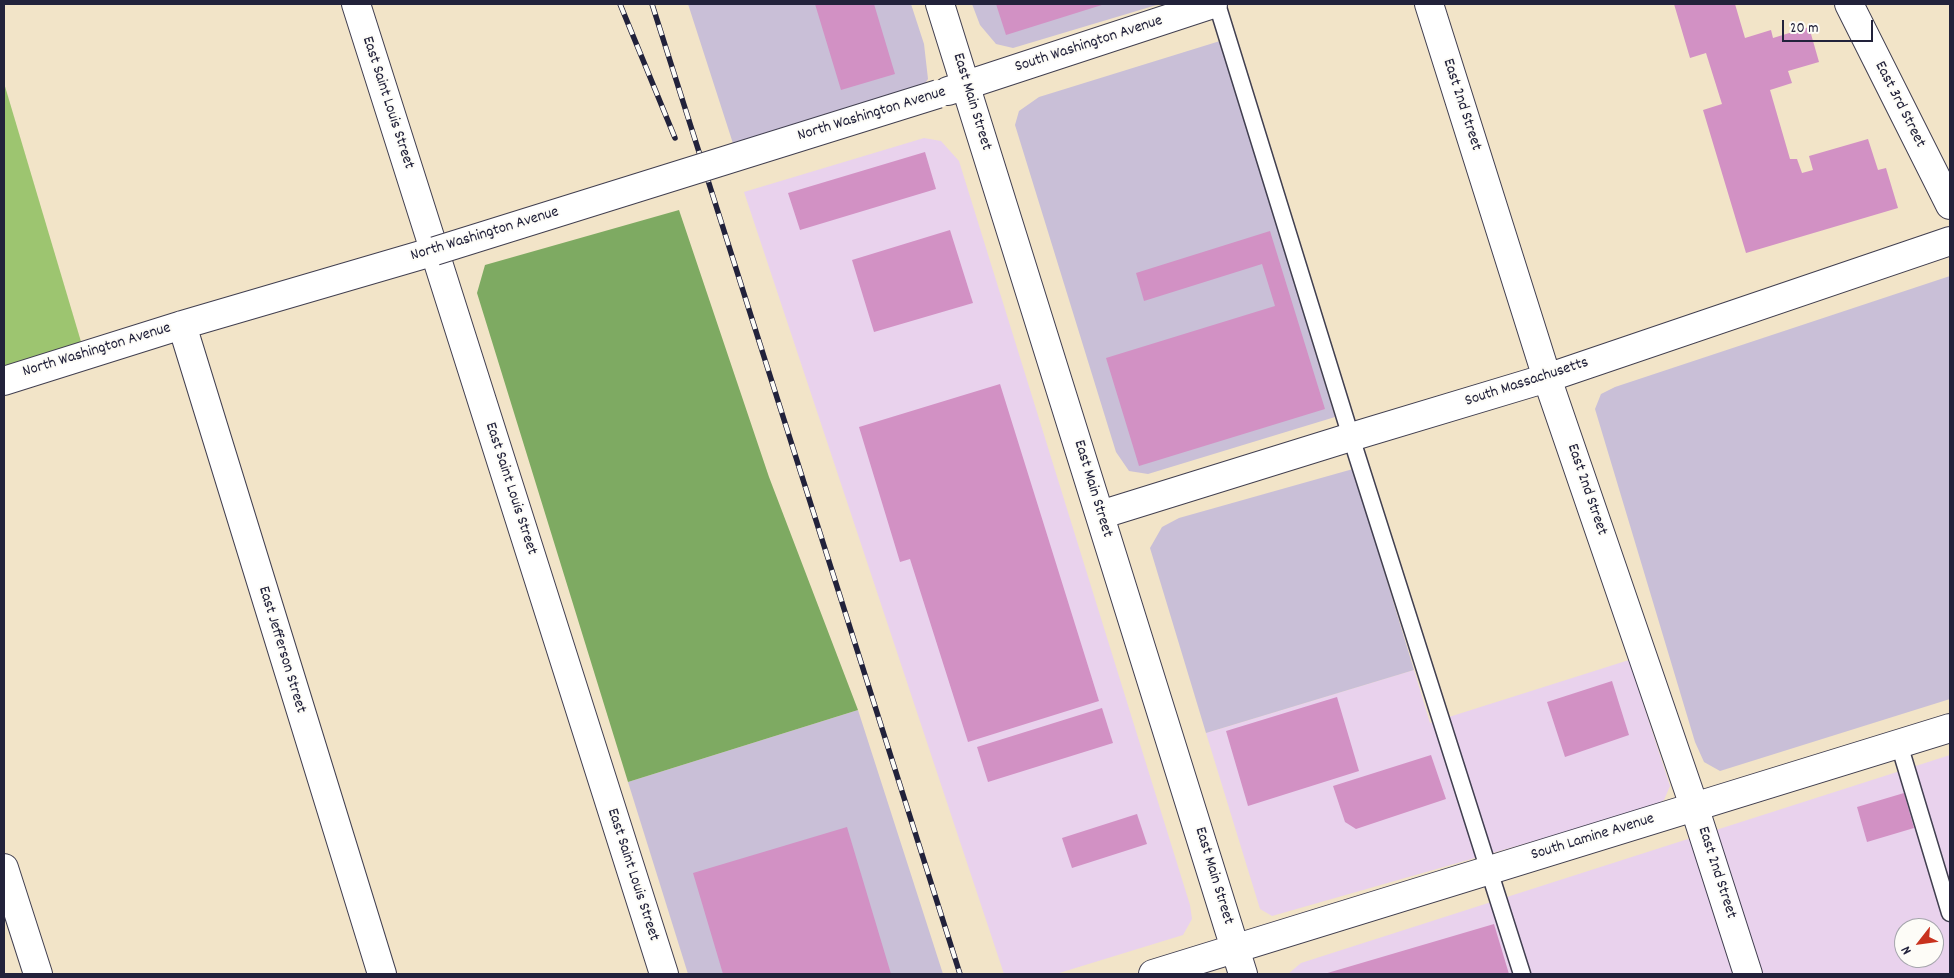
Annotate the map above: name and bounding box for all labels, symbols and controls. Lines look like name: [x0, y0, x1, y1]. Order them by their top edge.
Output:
scale bar: [1784, 10, 1875, 42]
street label: South Washington Avenue: [1013, 12, 1165, 78]
text: 20 m: [1790, 18, 1818, 40]
street label: East Saint Louis Street: [357, 34, 417, 172]
street label: East Main Street: [947, 51, 995, 153]
street label: East 2nd Street: [1437, 57, 1485, 153]
street label: East 3rd Street: [1869, 59, 1929, 151]
street label: North Washington Avenue: [796, 83, 948, 147]
street label: North Washington Avenue: [409, 203, 561, 267]
street label: North Washington Avenue: [21, 319, 173, 383]
street label: South Massachusetts: [1463, 354, 1591, 412]
street label: East Saint Louis Street: [480, 420, 540, 558]
street label: East Main Street: [1068, 438, 1116, 540]
street label: East 2nd Street: [1561, 442, 1611, 538]
street label: East Jefferson Street: [253, 584, 309, 716]
street label: East Saint Louis Street: [602, 806, 662, 944]
street label: South Lamine Avenue: [1529, 810, 1657, 866]
street label: East Main Street: [1189, 825, 1237, 927]
street label: East 2nd Street: [1692, 825, 1740, 921]
north arrow: [1894, 918, 1944, 968]
text: N: [1896, 942, 1917, 958]

